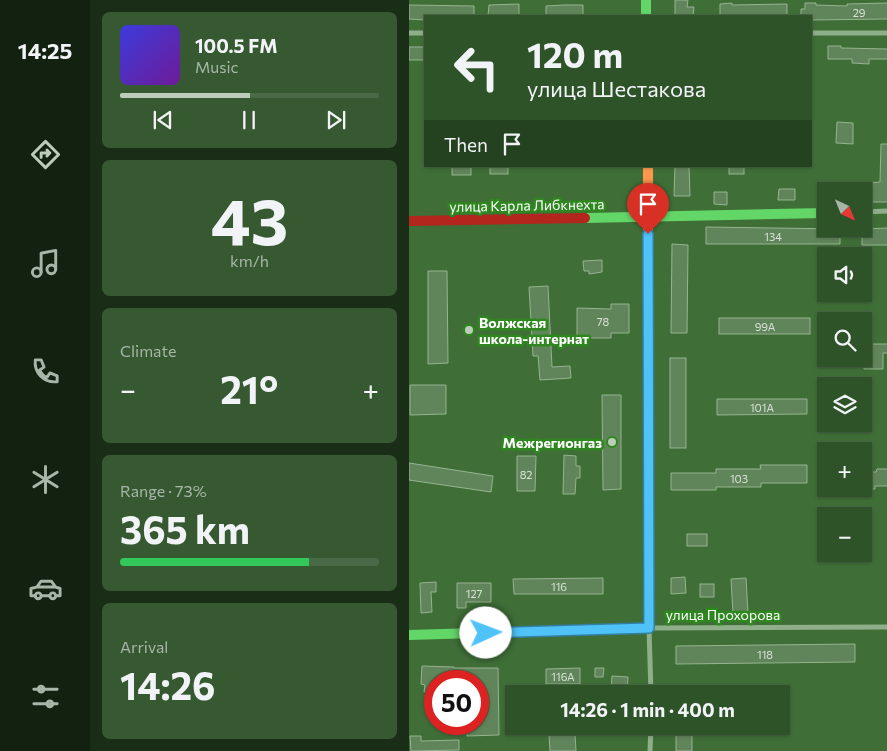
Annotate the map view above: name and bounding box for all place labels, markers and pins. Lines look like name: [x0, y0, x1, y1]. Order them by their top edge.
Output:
pin: [627, 183, 669, 234]
place label: Волжская школа-интернат: [479, 314, 589, 347]
marker: Волжская школа-интернат: [463, 324, 475, 336]
place label: Межрегионгаз: [503, 434, 602, 451]
marker: Межрегионгаз: [606, 436, 618, 448]

